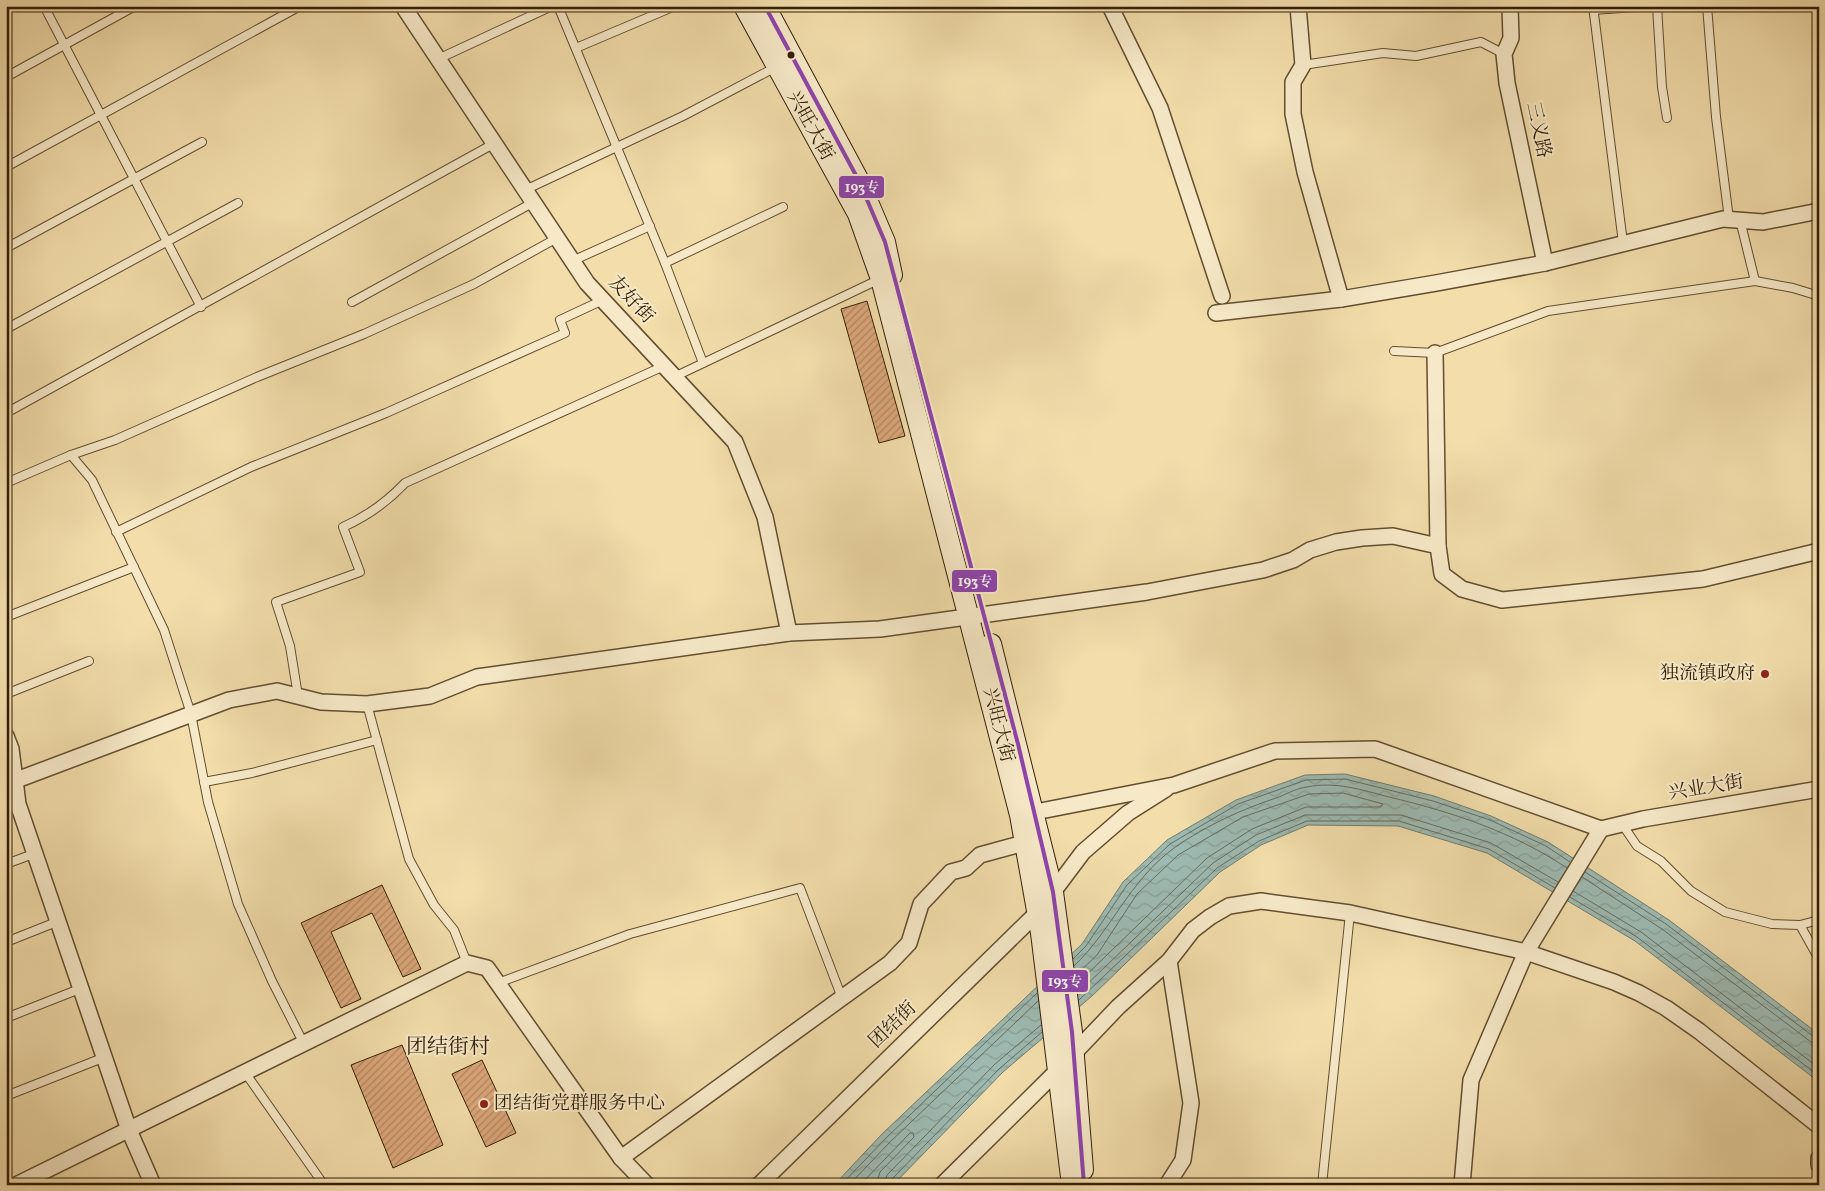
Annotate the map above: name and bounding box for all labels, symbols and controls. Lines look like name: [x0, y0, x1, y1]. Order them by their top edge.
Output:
unlabelled marker: [786, 50, 796, 60]
street label: 兴旺大街: [780, 86, 840, 166]
street label: 三义路: [1519, 99, 1557, 161]
line badge: 193专: [838, 175, 885, 199]
text: 193专: [845, 179, 879, 198]
street label: 友好街: [602, 270, 660, 330]
line badge: 193专: [951, 569, 998, 593]
text: 193专: [958, 573, 992, 592]
place label: 独流镇政府: [1660, 661, 1755, 687]
marker: 独流镇政府: [1759, 668, 1771, 680]
street label: 兴旺大街: [976, 685, 1020, 765]
street label: 兴业大街: [1666, 769, 1746, 807]
line badge: 193专: [1041, 969, 1089, 993]
text: 193专: [1048, 973, 1082, 992]
street label: 团结街: [863, 996, 923, 1054]
district label: 团结街村: [406, 1033, 490, 1062]
place label: 团结街党群服务中心: [494, 1091, 665, 1117]
marker: 团结街党群服务中心: [478, 1098, 490, 1110]

